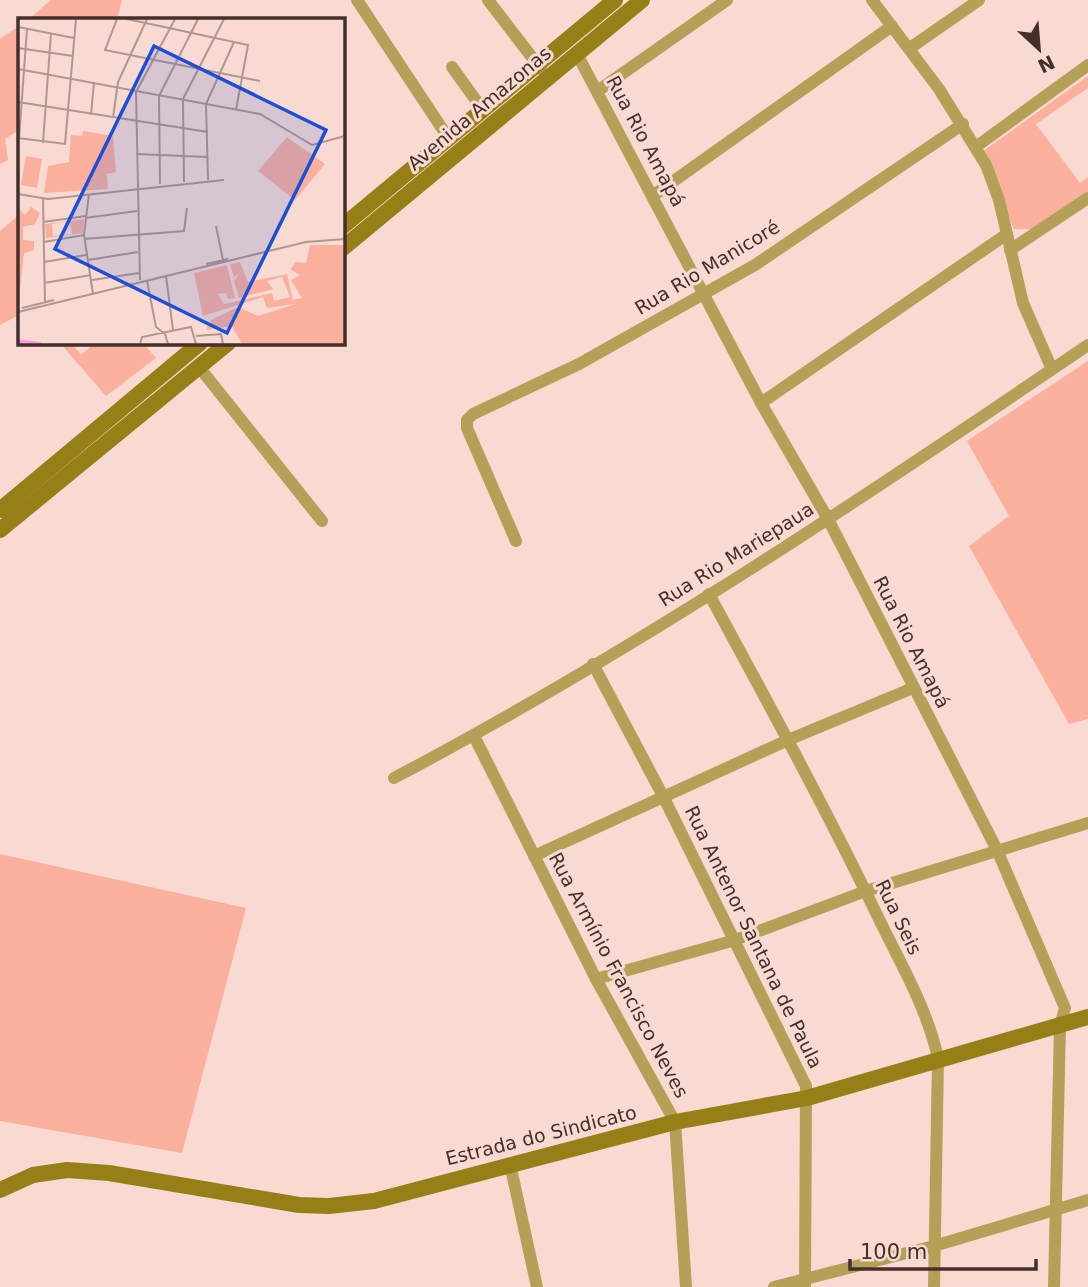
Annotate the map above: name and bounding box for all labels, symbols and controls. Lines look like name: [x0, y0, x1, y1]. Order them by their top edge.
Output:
north arrow: [1004, 14, 1074, 84]
inset map: [18, 18, 345, 345]
street label: Avenida Amazonas: [403, 42, 555, 174]
text: N: [1034, 51, 1058, 78]
street label: Rua Rio Amapá: [602, 72, 690, 210]
street label: Rua Rio Manicoré: [631, 215, 783, 319]
street label: Rua Rio Mariepaua: [655, 497, 817, 611]
street label: Rua Rio Amapá: [869, 572, 955, 712]
street label: Rua Antenor Santana de Paula: [681, 802, 827, 1072]
street label: Rua Armínio Francisco Neves: [545, 848, 693, 1102]
street label: Rua Seis: [871, 876, 927, 958]
street label: Estrada do Sindicato: [443, 1101, 639, 1169]
scale bar: [850, 1228, 1036, 1272]
text: 100 m: [860, 1240, 927, 1264]

